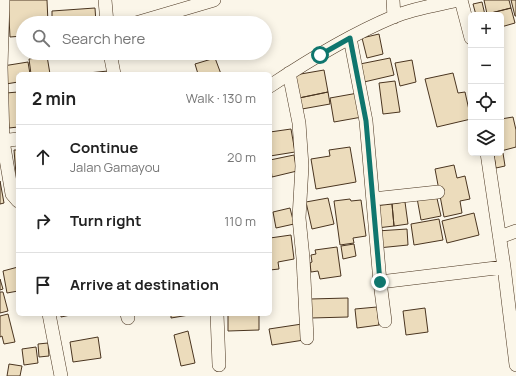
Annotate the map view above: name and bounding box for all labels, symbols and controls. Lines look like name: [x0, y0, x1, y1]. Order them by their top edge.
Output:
map controls: [468, 12, 504, 156]
button: +: [468, 12, 504, 48]
search box: [16, 16, 272, 60]
icon: search: [30, 27, 52, 49]
text: Search here: [62, 28, 145, 49]
route start: [311, 46, 329, 64]
button: −: [468, 48, 504, 84]
button: locate: [468, 84, 504, 120]
text: 2 min: [32, 87, 76, 110]
text: Walk · 130 m: [186, 89, 256, 107]
button: layers: [468, 120, 504, 156]
text: Continue: [70, 137, 138, 158]
icon: ahead: [32, 146, 54, 168]
text: 20 m: [227, 148, 256, 166]
text: Jalan Gamayou: [70, 158, 160, 176]
icon: right: [32, 210, 54, 232]
text: Turn right: [70, 210, 141, 231]
text: 110 m: [224, 212, 256, 230]
route end: [371, 273, 389, 291]
icon: arrive: [32, 274, 54, 296]
text: Arrive at destination: [70, 274, 219, 295]

